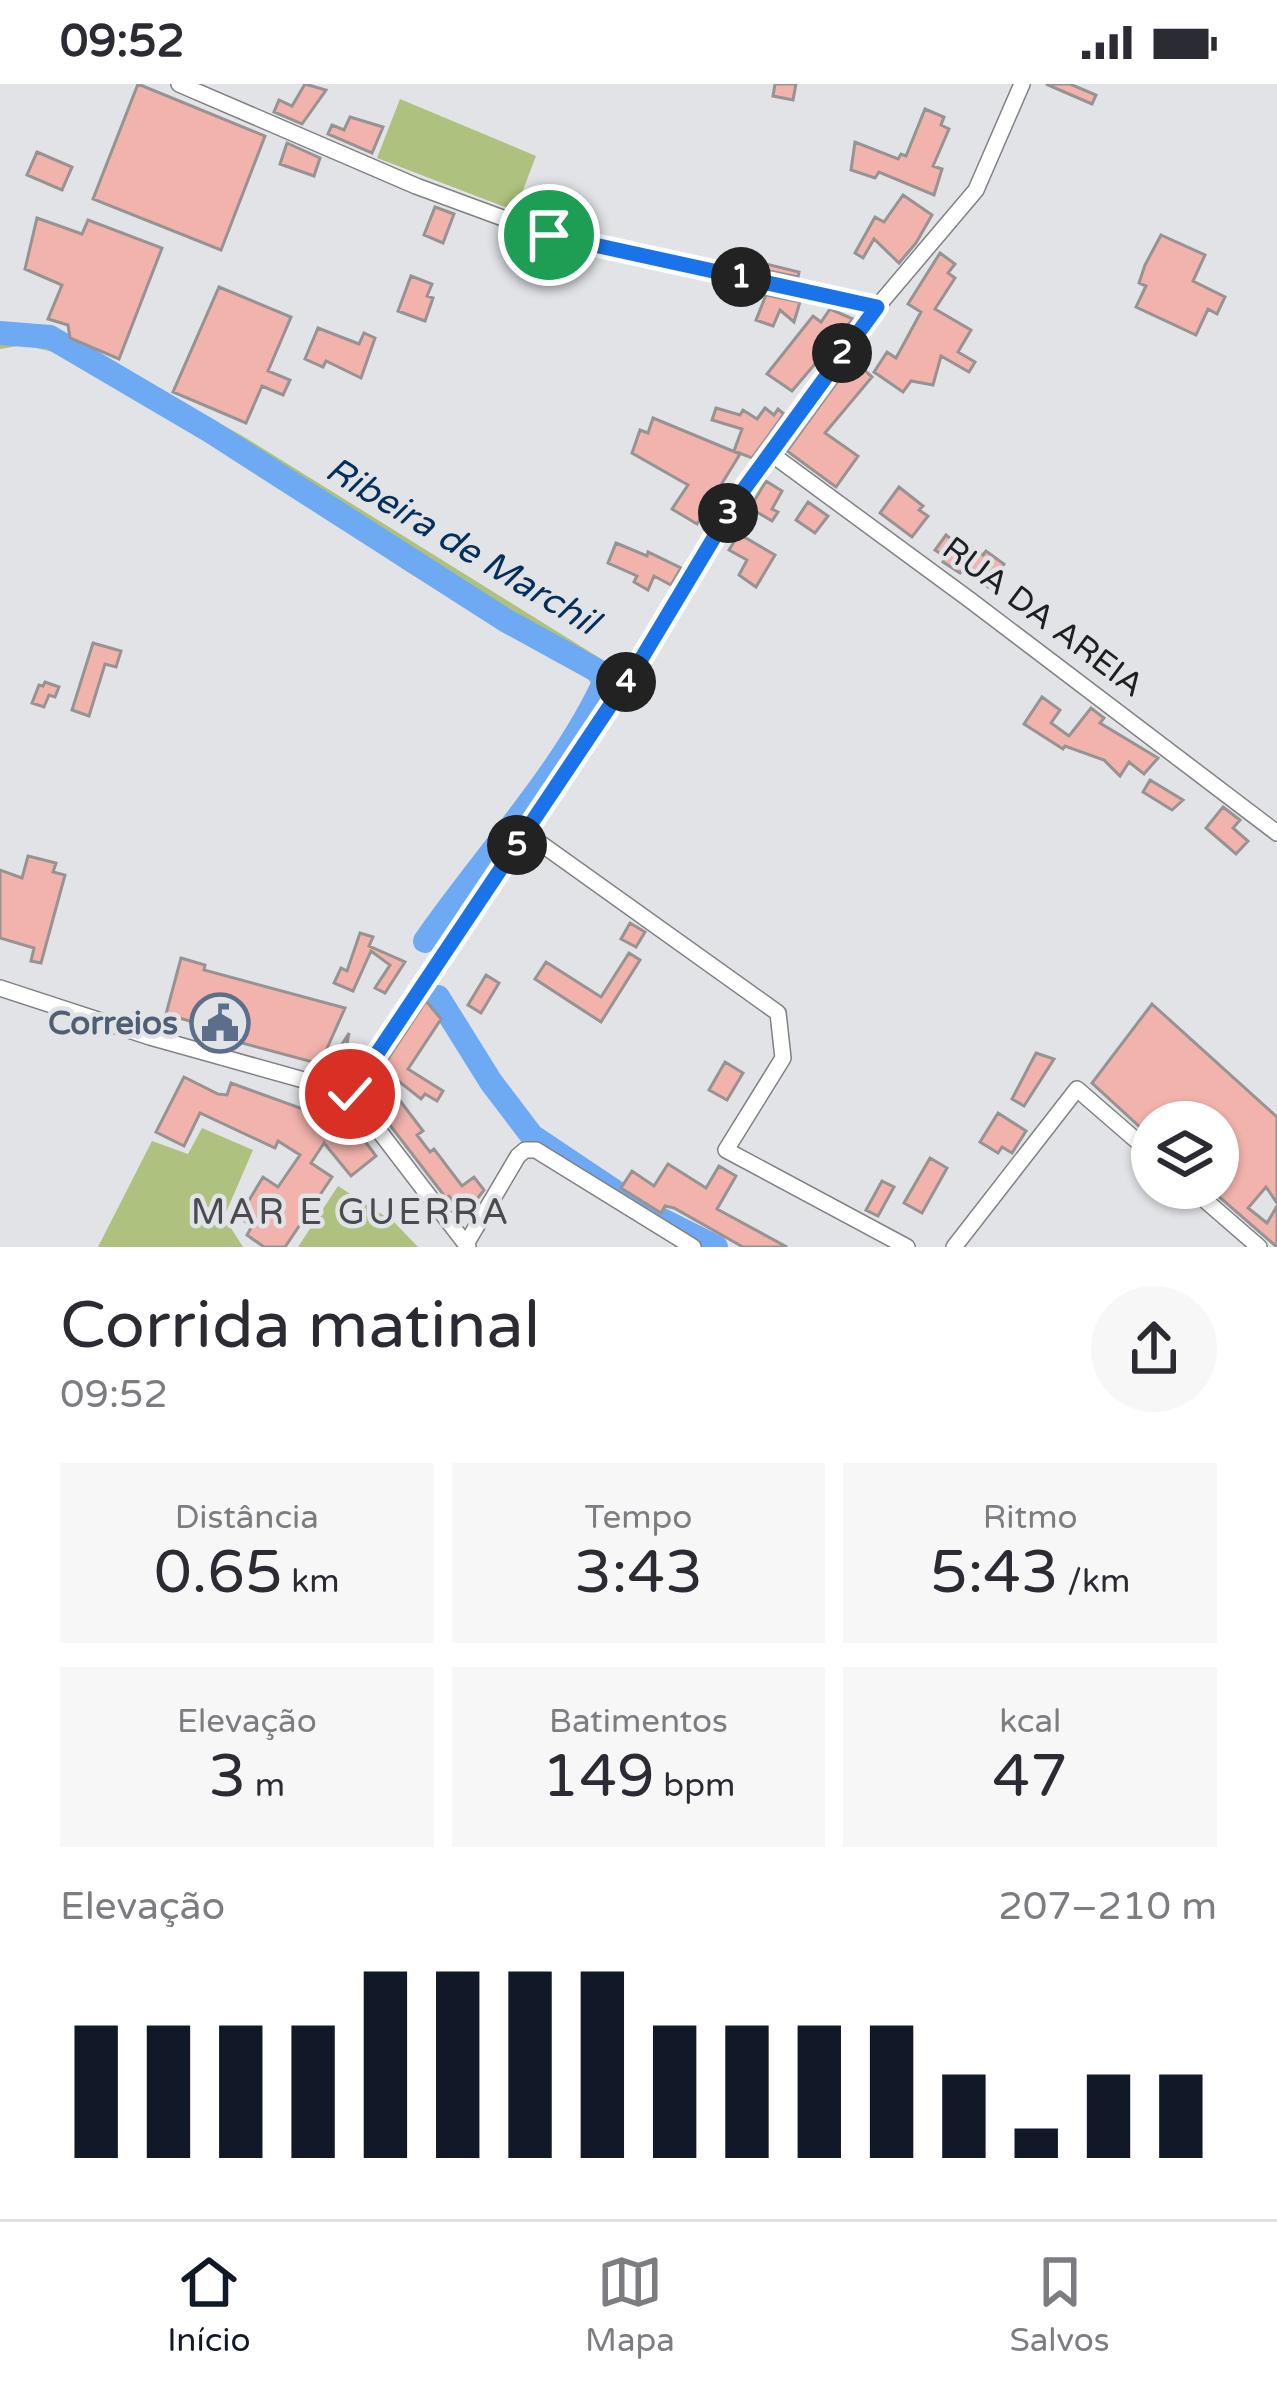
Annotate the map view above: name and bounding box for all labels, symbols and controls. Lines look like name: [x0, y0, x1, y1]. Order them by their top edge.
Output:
text: 09:52: [60, 15, 185, 69]
pin: [498, 184, 600, 286]
icon: arrive: [516, 202, 582, 268]
pin: 1: [711, 247, 771, 307]
text: 1: [731, 257, 751, 296]
pin: 2: [812, 323, 872, 383]
text: 2: [832, 333, 852, 372]
water label: Ribeira de Marchil: [318, 448, 609, 646]
pin: 3: [698, 483, 758, 543]
text: 3: [718, 493, 738, 532]
street label: RUA DA AREIA: [935, 529, 1151, 705]
pin: 4: [596, 652, 656, 712]
text: 4: [616, 662, 636, 701]
pin: 5: [487, 815, 547, 875]
text: 5: [507, 825, 527, 864]
public building icon: Correios: [189, 992, 251, 1054]
place label: Correios: [48, 1004, 178, 1043]
pin: [299, 1043, 401, 1145]
icon: check: [317, 1061, 383, 1127]
map controls: [1131, 1101, 1239, 1209]
button: layers: [1131, 1101, 1239, 1209]
district label: MAR E GUERRA: [191, 1191, 511, 1234]
text: Corrida matinal: [60, 1286, 540, 1366]
button: share: [1091, 1286, 1217, 1412]
text: 09:52: [60, 1371, 168, 1418]
text: Distância: [175, 1498, 319, 1537]
text: Tempo: [585, 1498, 692, 1537]
text: Ritmo: [983, 1498, 1078, 1537]
text: 0.65: [154, 1537, 283, 1609]
text: 3:43: [574, 1537, 703, 1609]
text: 5:43: [930, 1537, 1059, 1609]
text: km: [283, 1562, 340, 1601]
text: /km: [1059, 1562, 1130, 1601]
text: Elevação: [177, 1702, 317, 1741]
text: Batimentos: [549, 1702, 728, 1741]
text: kcal: [999, 1702, 1061, 1741]
text: 3: [209, 1741, 246, 1813]
text: 149: [542, 1741, 655, 1813]
text: 47: [992, 1741, 1068, 1813]
text: m: [246, 1766, 285, 1805]
text: bpm: [655, 1766, 735, 1805]
text: Elevação: [60, 1883, 225, 1930]
text: 207–210 m: [998, 1883, 1217, 1930]
tab: Início: [167, 2249, 251, 2360]
tab: Mapa: [585, 2249, 675, 2360]
tab: Salvos: [1009, 2249, 1110, 2360]

